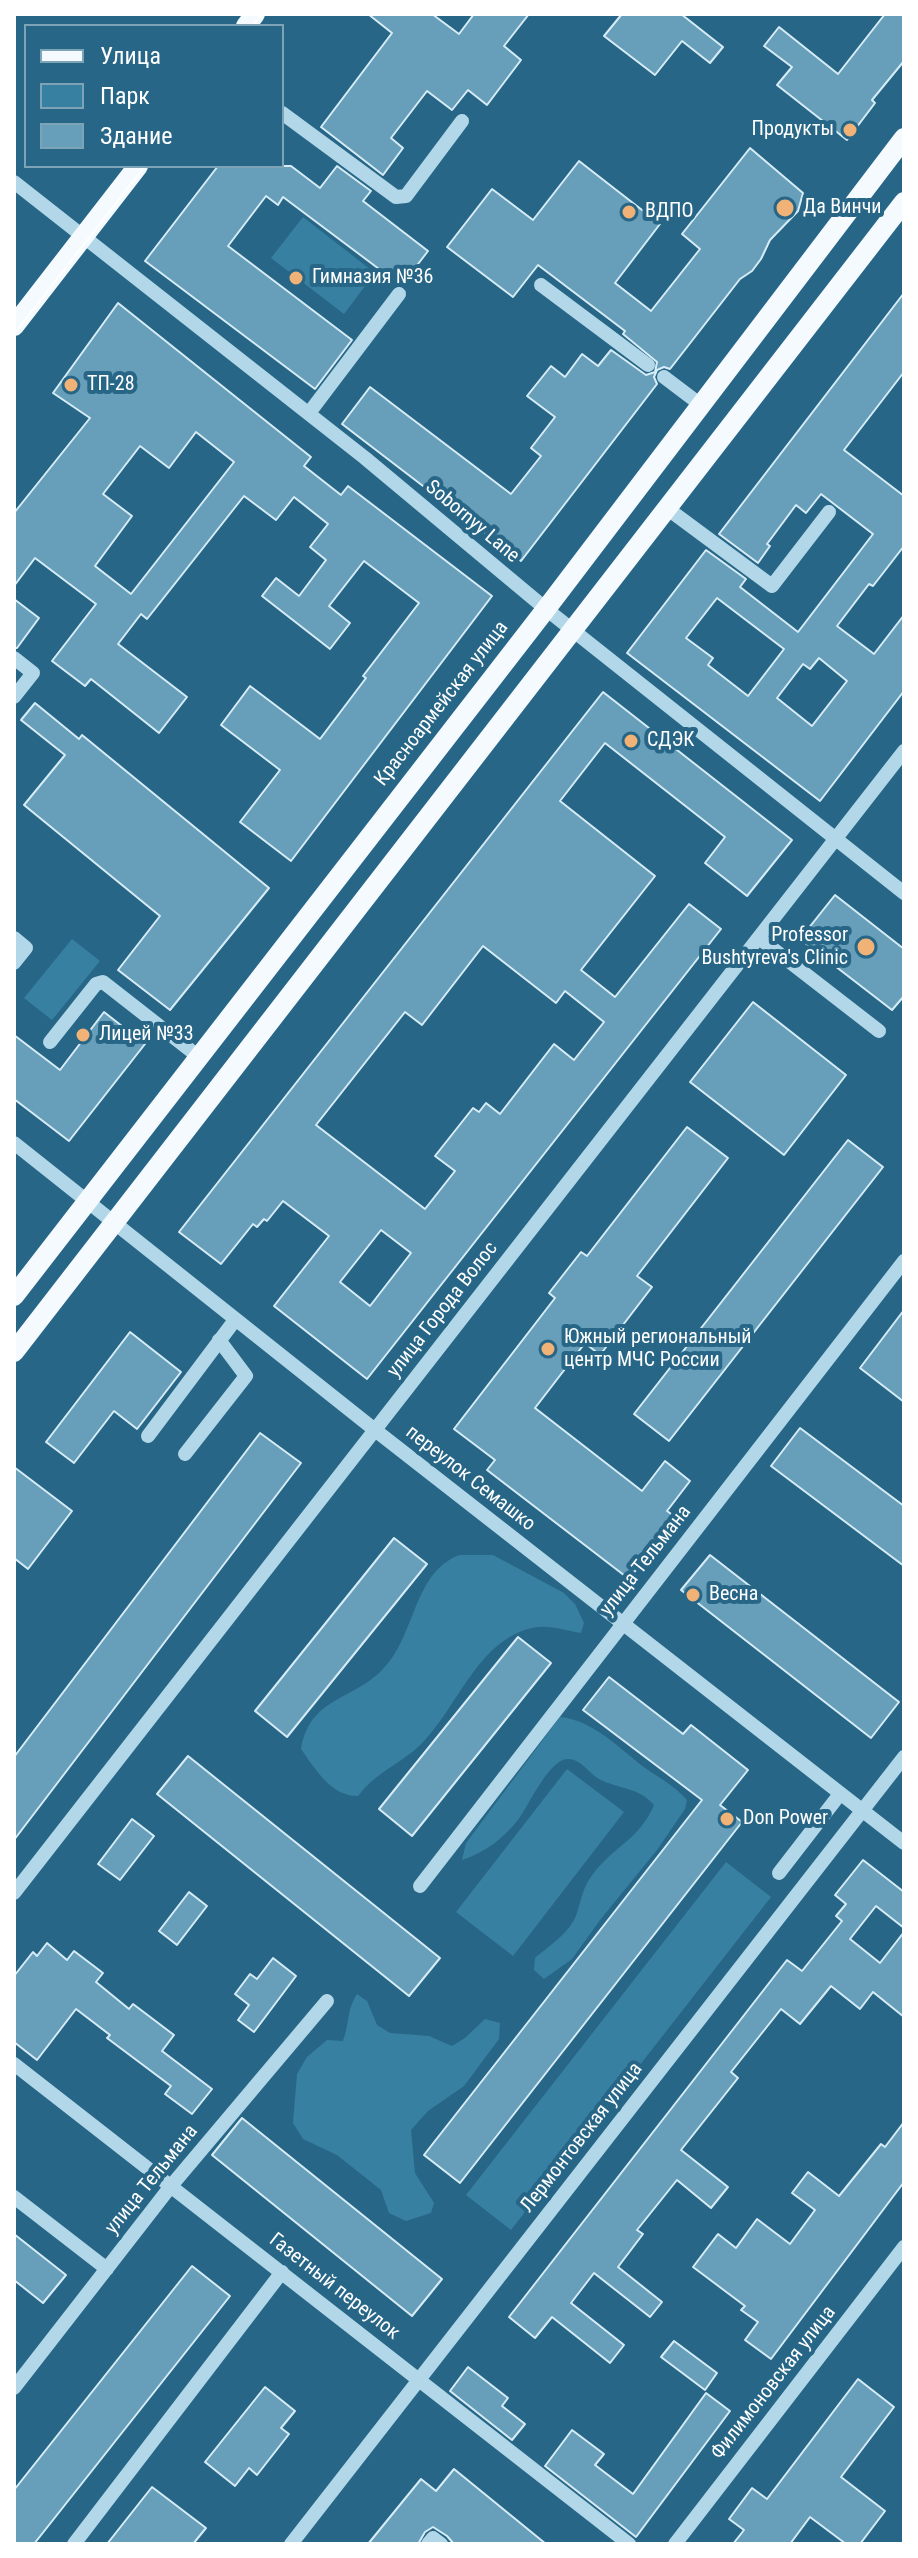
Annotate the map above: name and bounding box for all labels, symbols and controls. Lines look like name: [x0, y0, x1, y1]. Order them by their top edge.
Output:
legend: [24, 24, 284, 168]
text: Улица: [100, 42, 161, 70]
text: Парк: [100, 82, 150, 110]
place label: Продукты: [752, 118, 834, 142]
marker: Продукты: [841, 121, 859, 139]
text: Здание: [100, 122, 172, 150]
place label: Да Винчи: [803, 196, 881, 220]
marker: Да Винчи: [774, 197, 796, 219]
place label: ВДПО: [645, 200, 694, 224]
marker: ВДПО: [620, 203, 638, 221]
place label: Гимназия №36: [312, 266, 433, 290]
marker: Гимназия №36: [287, 269, 305, 287]
place label: ТП-28: [87, 373, 135, 397]
marker: ТП-28: [62, 376, 80, 394]
street label: Sobornyy Lane: [420, 476, 524, 568]
street label: Красноармейская улица: [370, 617, 514, 791]
place label: СДЭК: [647, 729, 695, 753]
marker: СДЭК: [622, 732, 640, 750]
place label: Professor Bushtyreva's Clinic: [701, 924, 848, 971]
marker: Professor Bushtyreva's Clinic: [855, 936, 877, 958]
place label: Лицей №33: [99, 1023, 194, 1047]
marker: Лицей №33: [74, 1026, 92, 1044]
street label: улица Города Волос: [383, 1237, 503, 1383]
place label: Южный региональный центр МЧС России: [564, 1326, 752, 1373]
marker: Южный региональный центр МЧС России: [539, 1340, 557, 1358]
street label: переулок Семашко: [400, 1421, 540, 1537]
street label: улица Тельмана: [595, 1501, 697, 1621]
place label: Весна: [709, 1583, 758, 1607]
marker: Весна: [684, 1586, 702, 1604]
place label: Don Power: [743, 1807, 828, 1831]
marker: Don Power: [718, 1810, 736, 1828]
street label: Лермонтовская улица: [516, 2058, 648, 2218]
street label: улица Тельмана: [101, 2120, 203, 2240]
street label: Газетный переулок: [264, 2229, 404, 2345]
street label: Филимоновская улица: [707, 2301, 841, 2465]

